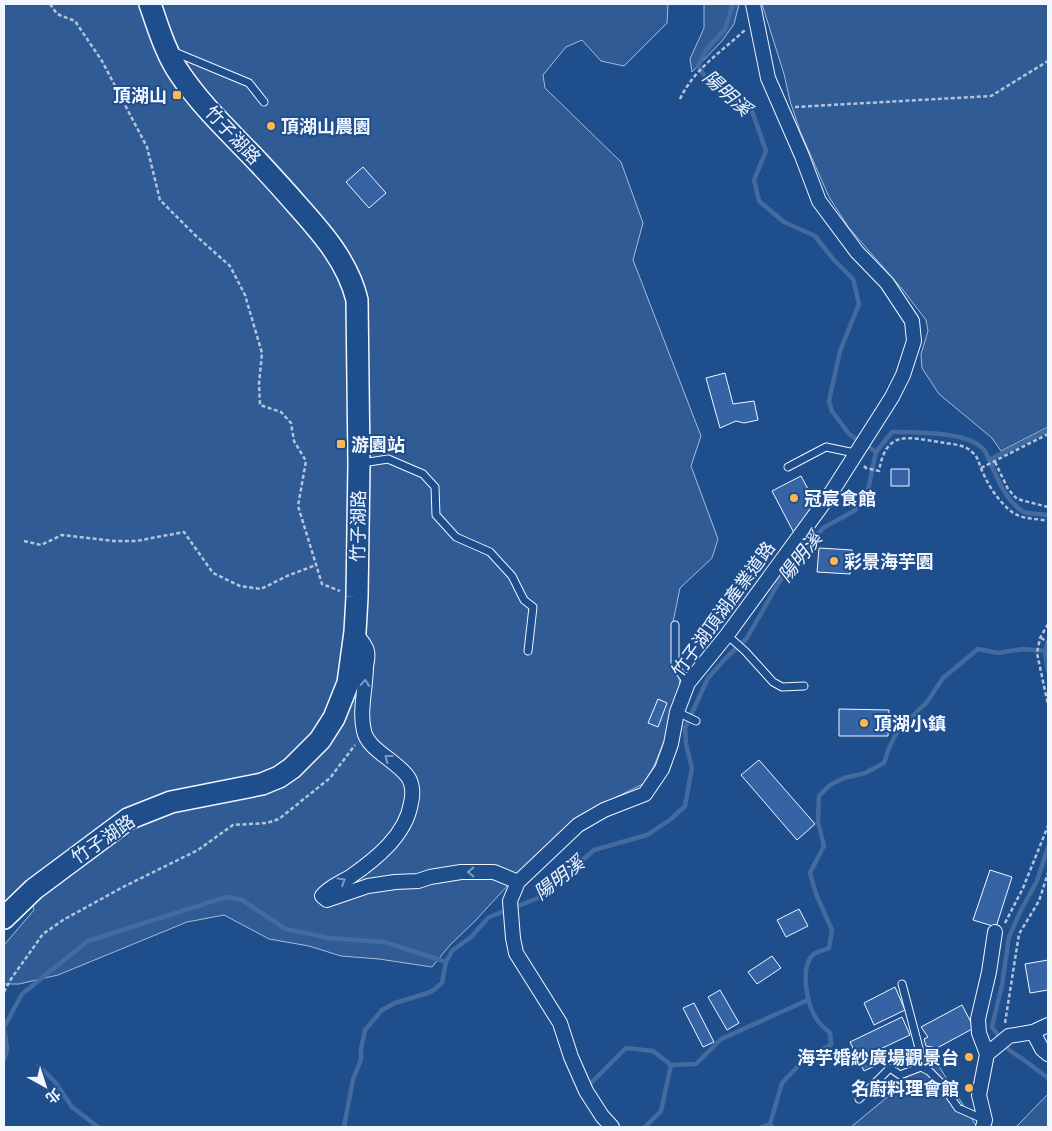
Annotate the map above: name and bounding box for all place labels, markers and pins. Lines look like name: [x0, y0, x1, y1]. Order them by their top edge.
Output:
place label: 頂湖山: [113, 85, 167, 106]
marker: 頂湖山: [171, 89, 183, 101]
place label: 頂湖山農園: [281, 116, 371, 137]
marker: 頂湖山農園: [265, 120, 277, 132]
place label: 游園站: [351, 434, 405, 455]
marker: 游園站: [335, 438, 347, 450]
place label: 冠宸食館: [804, 488, 876, 509]
marker: 冠宸食館: [788, 492, 800, 504]
place label: 彩景海芋園: [844, 551, 934, 572]
marker: 彩景海芋園: [828, 555, 840, 567]
place label: 頂湖小鎮: [874, 713, 946, 734]
marker: 頂湖小鎮: [858, 717, 870, 729]
place label: 海芋婚紗廣場觀景台: [797, 1047, 959, 1068]
marker: 海芋婚紗廣場觀景台: [963, 1051, 975, 1063]
place label: 名廚料理會館: [851, 1078, 959, 1099]
marker: 名廚料理會館: [963, 1082, 975, 1094]

